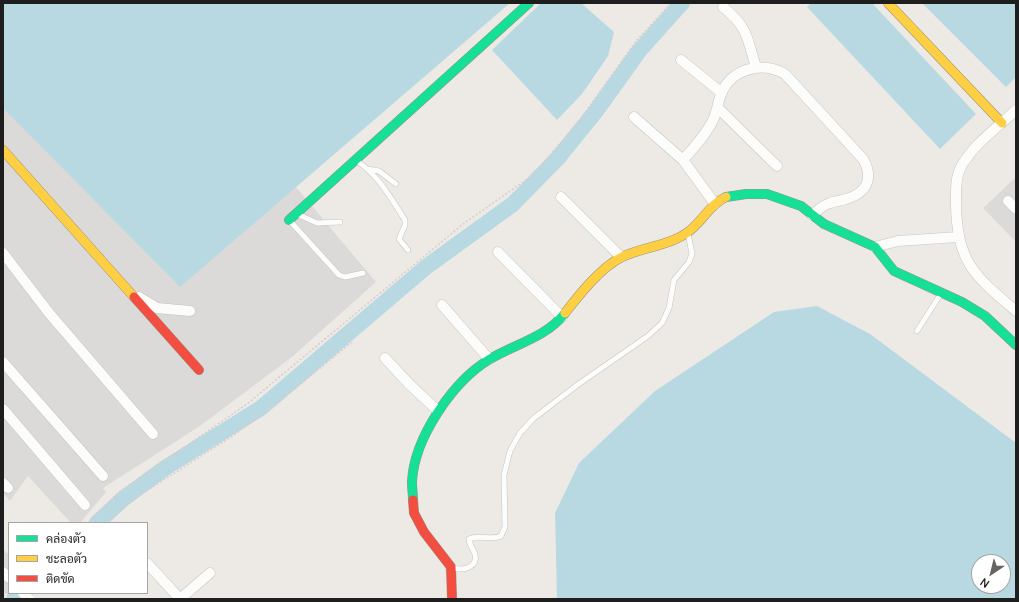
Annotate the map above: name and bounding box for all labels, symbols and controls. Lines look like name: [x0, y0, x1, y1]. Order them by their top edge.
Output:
legend: [8, 522, 148, 594]
text: คล่องตัว: [46, 530, 86, 547]
text: ชะลอตัว: [46, 550, 87, 567]
north arrow: [971, 554, 1011, 594]
text: ติดขัด: [46, 570, 75, 587]
text: N: [977, 575, 992, 592]

